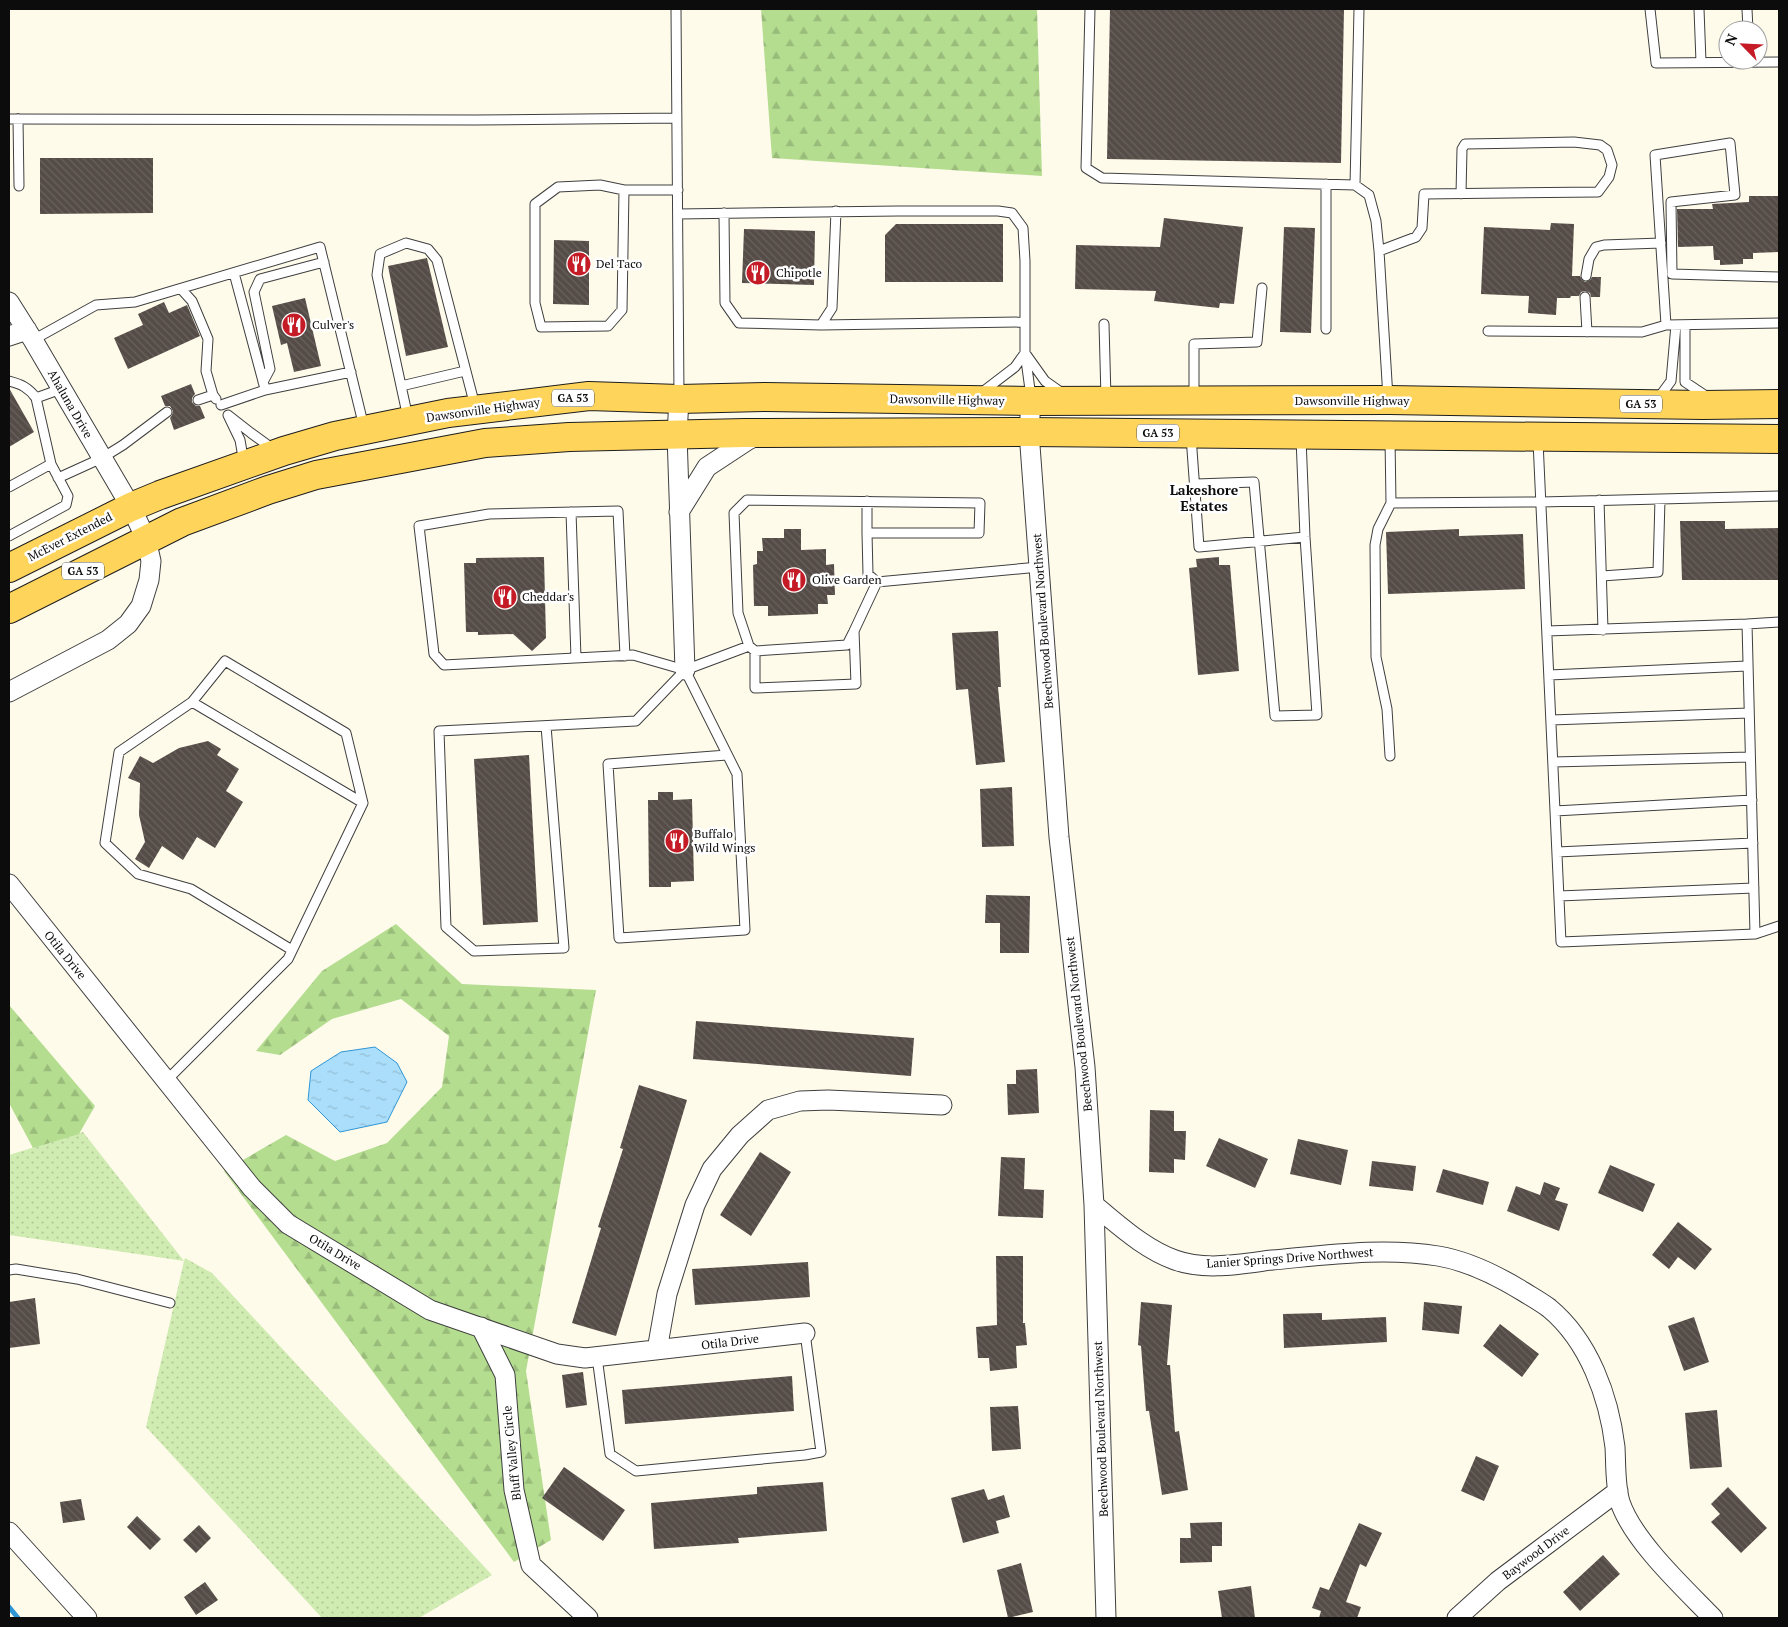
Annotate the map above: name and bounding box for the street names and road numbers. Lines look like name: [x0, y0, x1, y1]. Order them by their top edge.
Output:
street label: Ahaluna Drive: [45, 367, 96, 441]
road number: GA 53: [552, 389, 594, 406]
street label: Dawsonville Highway: [890, 391, 1005, 408]
street label: Dawsonville Highway: [1295, 393, 1410, 408]
street label: Dawsonville Highway: [425, 394, 542, 425]
road number: GA 53: [1620, 396, 1662, 412]
road number: GA 53: [1137, 424, 1179, 442]
street label: McEver Extended: [25, 509, 115, 564]
street label: Beechwood Boulevard Northwest: [1029, 532, 1056, 709]
road number: GA 53: [62, 562, 104, 580]
street label: Otila Drive: [41, 927, 90, 982]
street label: Beechwood Boulevard Northwest: [1062, 935, 1095, 1112]
street label: Otila Drive: [306, 1230, 364, 1273]
street label: Lanier Springs Drive Northwest: [1206, 1244, 1374, 1271]
street label: Otila Drive: [700, 1331, 760, 1352]
street label: Beechwood Boulevard Northwest: [1090, 1340, 1111, 1517]
street label: Bluff Valley Circle: [499, 1405, 524, 1501]
street label: Baywood Drive: [1499, 1523, 1572, 1583]

